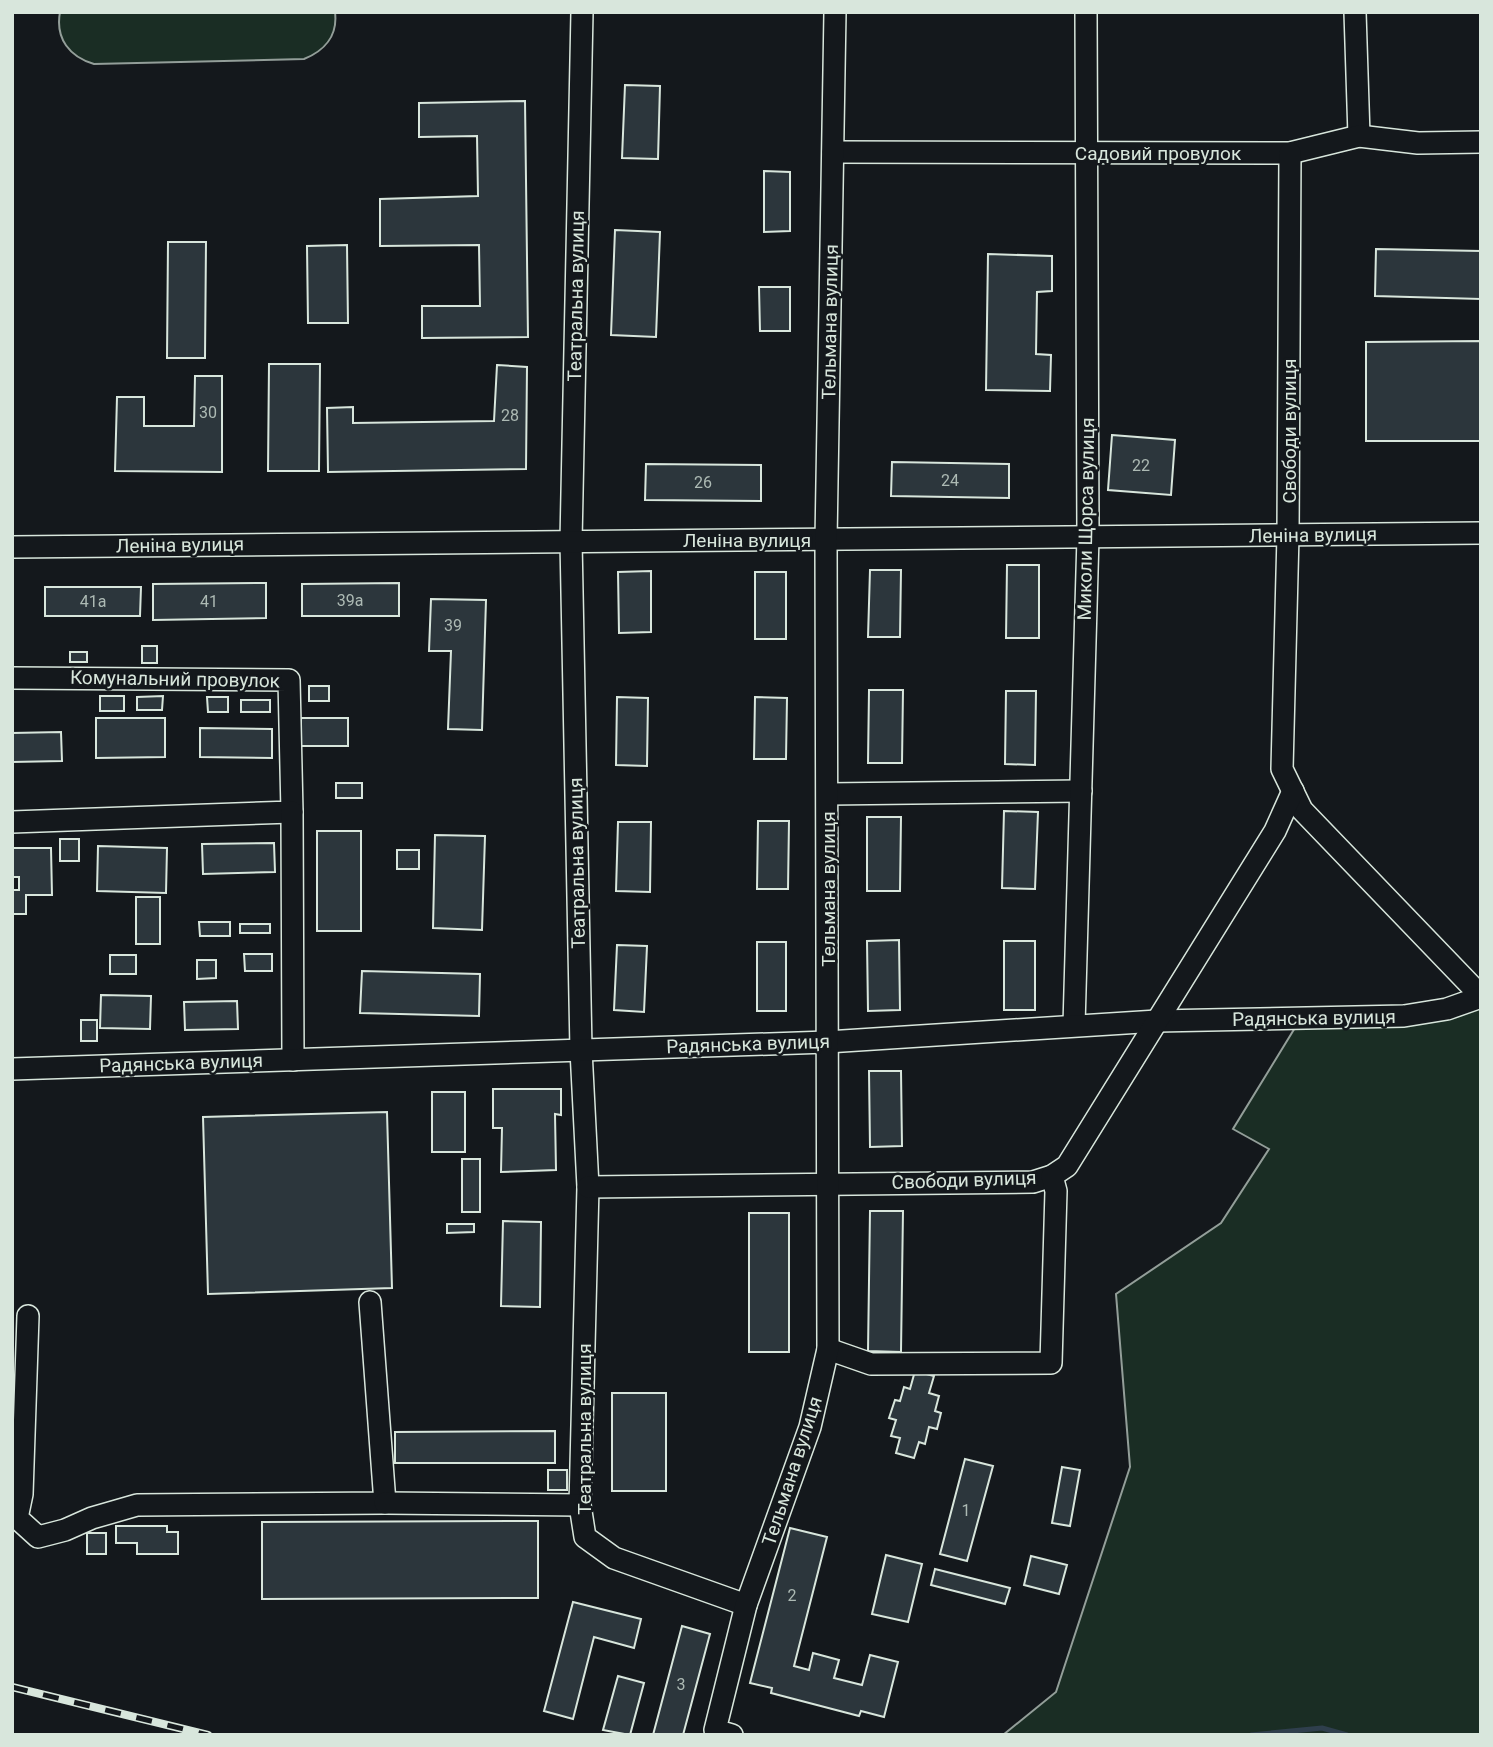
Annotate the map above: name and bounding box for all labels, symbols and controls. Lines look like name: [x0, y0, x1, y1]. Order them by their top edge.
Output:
street label: Садовий провулок: [1075, 142, 1242, 165]
street label: Театральна вулиця: [563, 210, 589, 382]
street label: Тельмана вулиця: [817, 244, 843, 400]
street label: Свободи вулиця: [1278, 358, 1301, 504]
house number: 30: [199, 403, 217, 422]
house number: 28: [501, 406, 519, 425]
street label: Миколи Щорса вулиця: [1073, 417, 1099, 621]
house number: 22: [1132, 456, 1150, 475]
house number: 24: [941, 471, 959, 490]
house number: 26: [694, 473, 712, 492]
street label: Леніна вулиця: [1249, 522, 1377, 548]
street label: Леніна вулиця: [683, 529, 811, 552]
street label: Леніна вулиця: [116, 532, 244, 558]
house number: 39а: [337, 591, 363, 610]
house number: 41а: [80, 592, 106, 611]
house number: 41: [200, 592, 218, 611]
house number: 39: [444, 616, 462, 635]
street label: Комунальний провулок: [70, 666, 281, 692]
street label: Театральна вулиця: [564, 777, 590, 949]
street label: Тельмана вулиця: [817, 811, 840, 967]
street label: Радянська вулиця: [1232, 1005, 1396, 1031]
street label: Радянська вулиця: [666, 1030, 830, 1058]
street label: Радянська вулиця: [99, 1049, 263, 1077]
street label: Свободи вулиця: [891, 1166, 1037, 1194]
street label: Театральна вулиця: [573, 1343, 596, 1515]
street label: Тельмана вулиця: [757, 1394, 827, 1548]
house number: 1: [962, 1501, 971, 1520]
house number: 2: [788, 1586, 797, 1605]
house number: 3: [677, 1675, 686, 1694]

